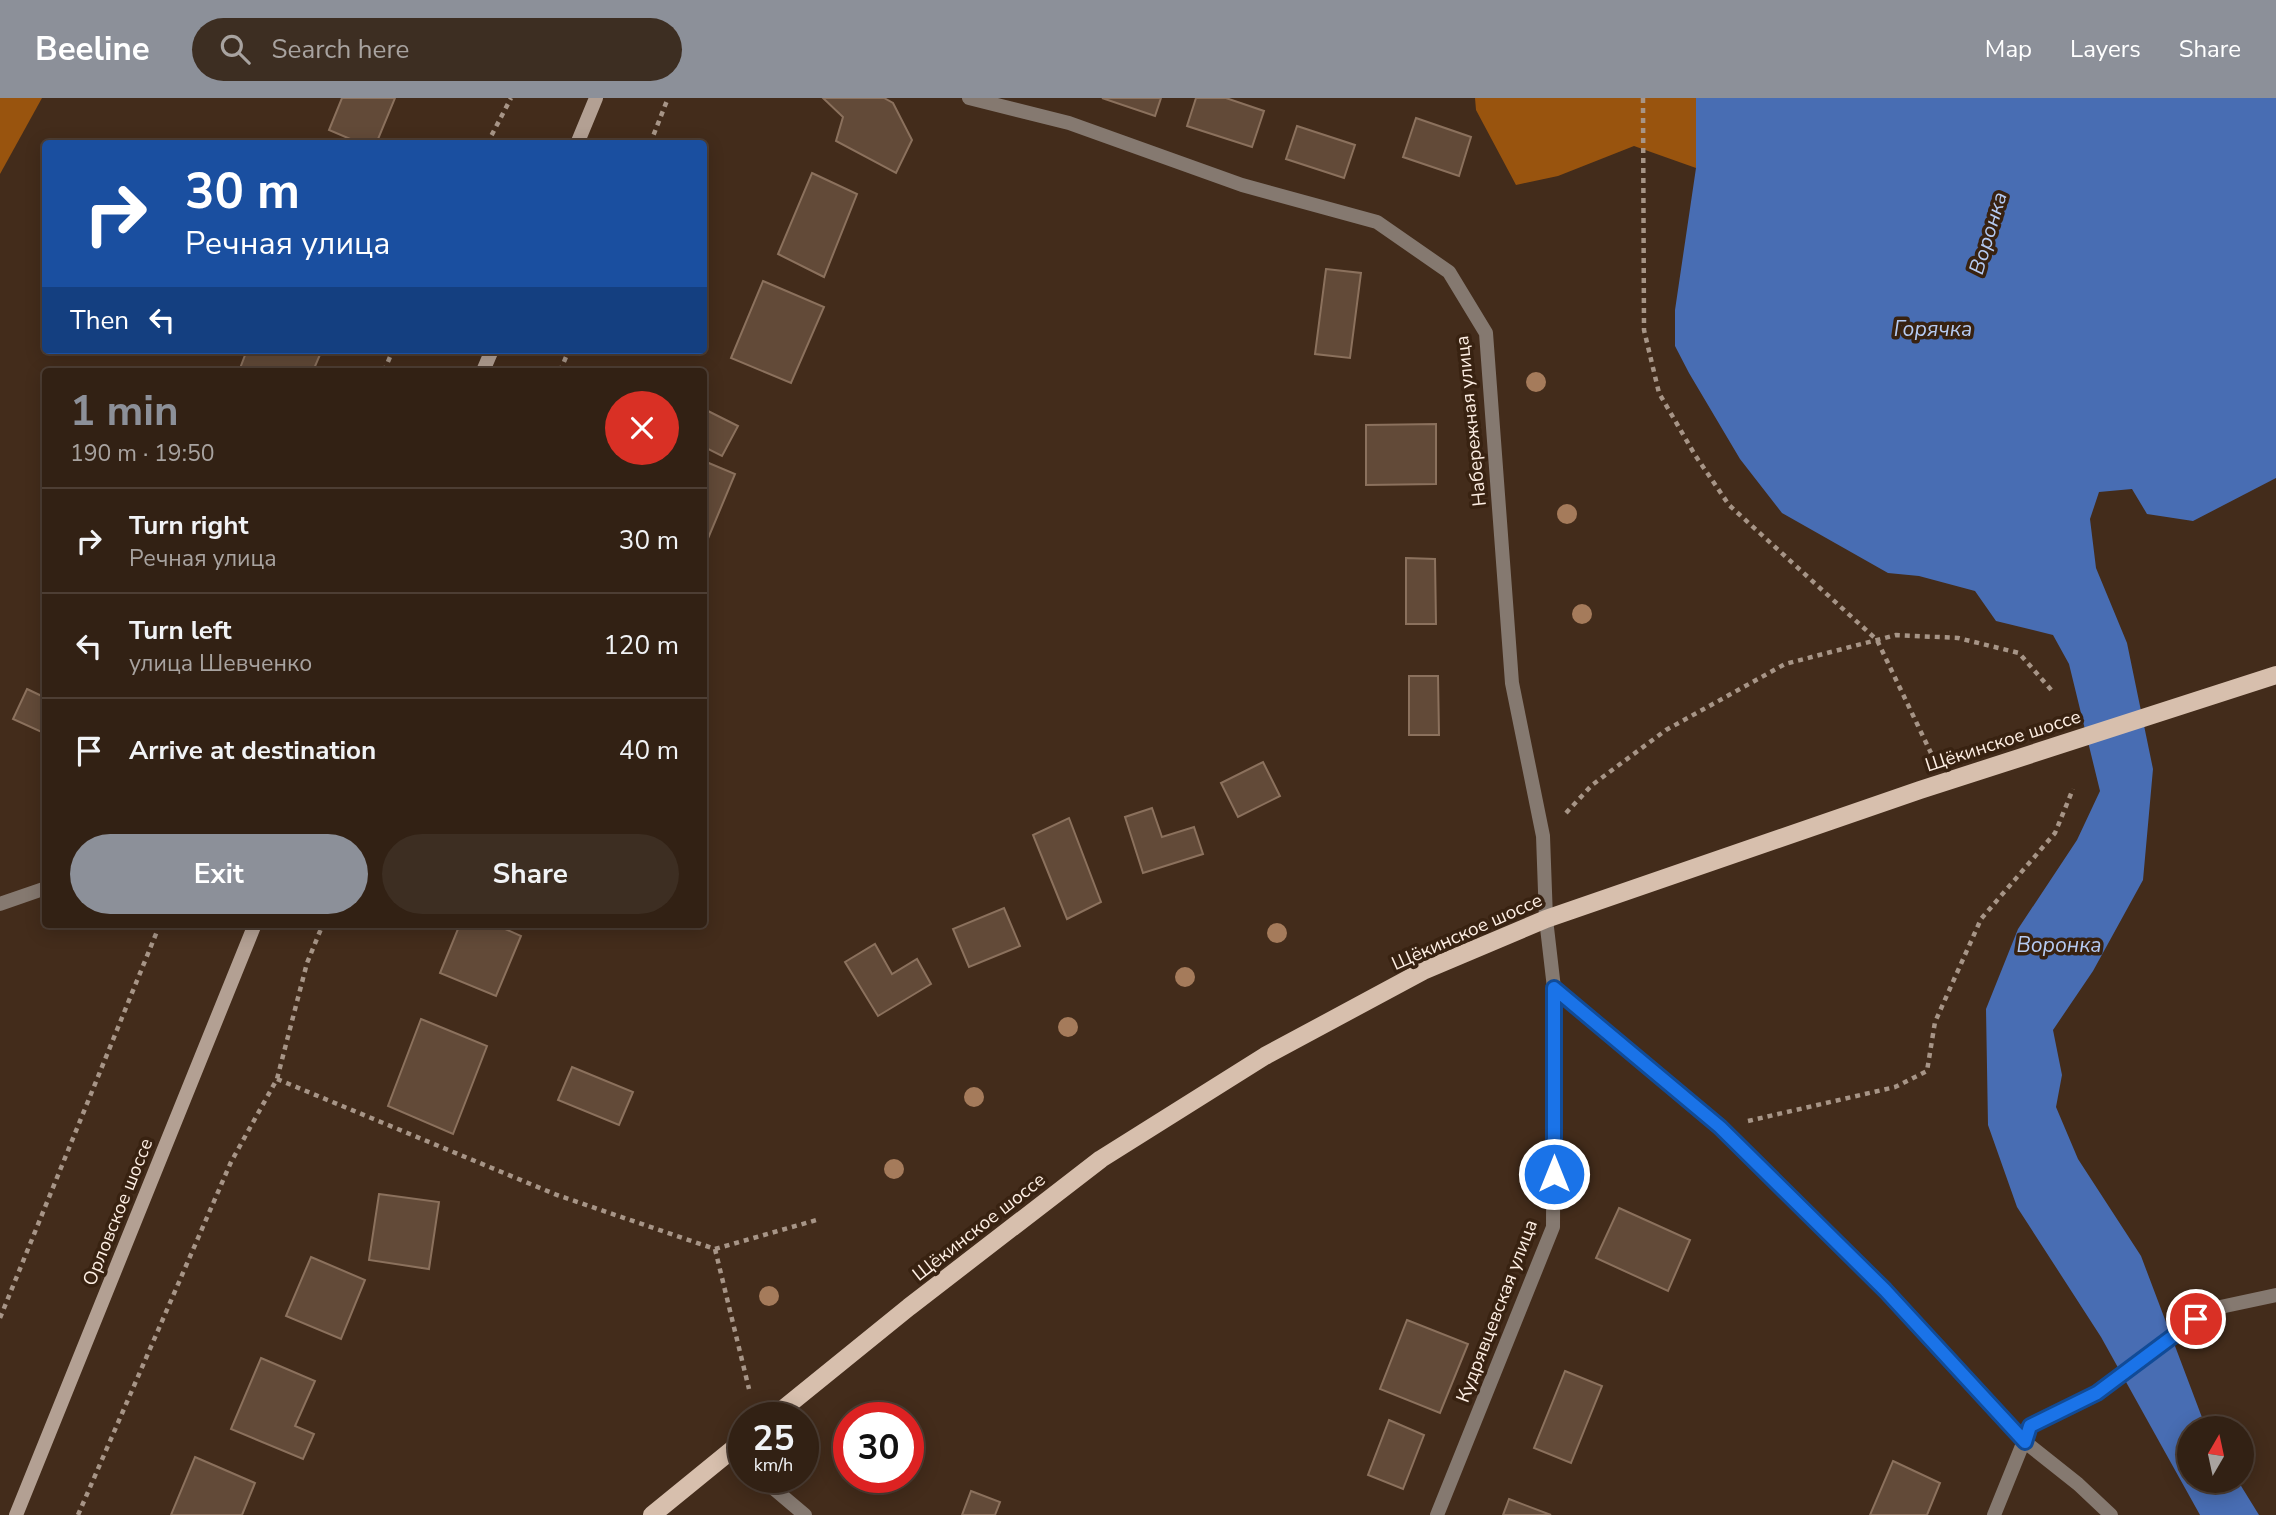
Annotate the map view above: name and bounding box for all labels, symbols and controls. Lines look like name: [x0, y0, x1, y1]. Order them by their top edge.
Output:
search box: [192, 18, 682, 81]
text: Beeline: [35, 27, 150, 72]
icon: search: [216, 30, 254, 68]
text: Search here: [272, 32, 409, 67]
text: Map: [1985, 33, 2032, 65]
text: Layers: [2070, 33, 2141, 65]
text: Share: [2179, 33, 2241, 65]
text: 30 m: [185, 158, 300, 225]
icon: right: [70, 168, 161, 259]
water label: Воронка: [1962, 188, 2014, 278]
text: Речная улица: [185, 222, 391, 265]
icon: left: [143, 301, 181, 339]
text: Then: [70, 303, 129, 338]
water label: Горячка: [1894, 315, 1972, 343]
street label: Набережная улица: [1449, 334, 1493, 508]
text: 1 min: [70, 383, 179, 440]
button: close: [605, 391, 679, 465]
text: 190 m · 19:50: [70, 438, 215, 469]
text: Turn right: [129, 508, 248, 543]
icon: right: [70, 522, 108, 560]
text: 30 m: [619, 523, 679, 558]
text: Речная улица: [129, 543, 277, 574]
text: Turn left: [129, 613, 232, 648]
icon: left: [70, 627, 108, 665]
text: 120 m: [603, 628, 679, 663]
text: улица Шевченко: [129, 648, 312, 679]
street label: Щёкинское шоссе: [1922, 704, 2084, 778]
icon: arrive: [70, 732, 108, 770]
text: Arrive at destination: [129, 733, 376, 768]
text: 40 m: [619, 733, 679, 768]
button: Exit: [70, 834, 368, 914]
button: Share: [382, 834, 679, 914]
street label: Щёкинское шоссе: [1388, 887, 1546, 977]
water label: Воронка: [2016, 931, 2102, 959]
street label: Орловское шоссе: [77, 1134, 159, 1290]
position arrow: [1517, 1137, 1591, 1211]
street label: Щёкинское шоссе: [907, 1167, 1051, 1287]
street label: Кудрявцевская улица: [1450, 1216, 1544, 1406]
pin: [2166, 1289, 2226, 1349]
icon: arrive: [2177, 1300, 2215, 1338]
speed limit sign: 30: [833, 1402, 924, 1493]
text: 25: [752, 1415, 795, 1462]
north arrow: [2177, 1416, 2254, 1493]
map controls: [2177, 1416, 2254, 1493]
text: km/h: [754, 1453, 793, 1477]

